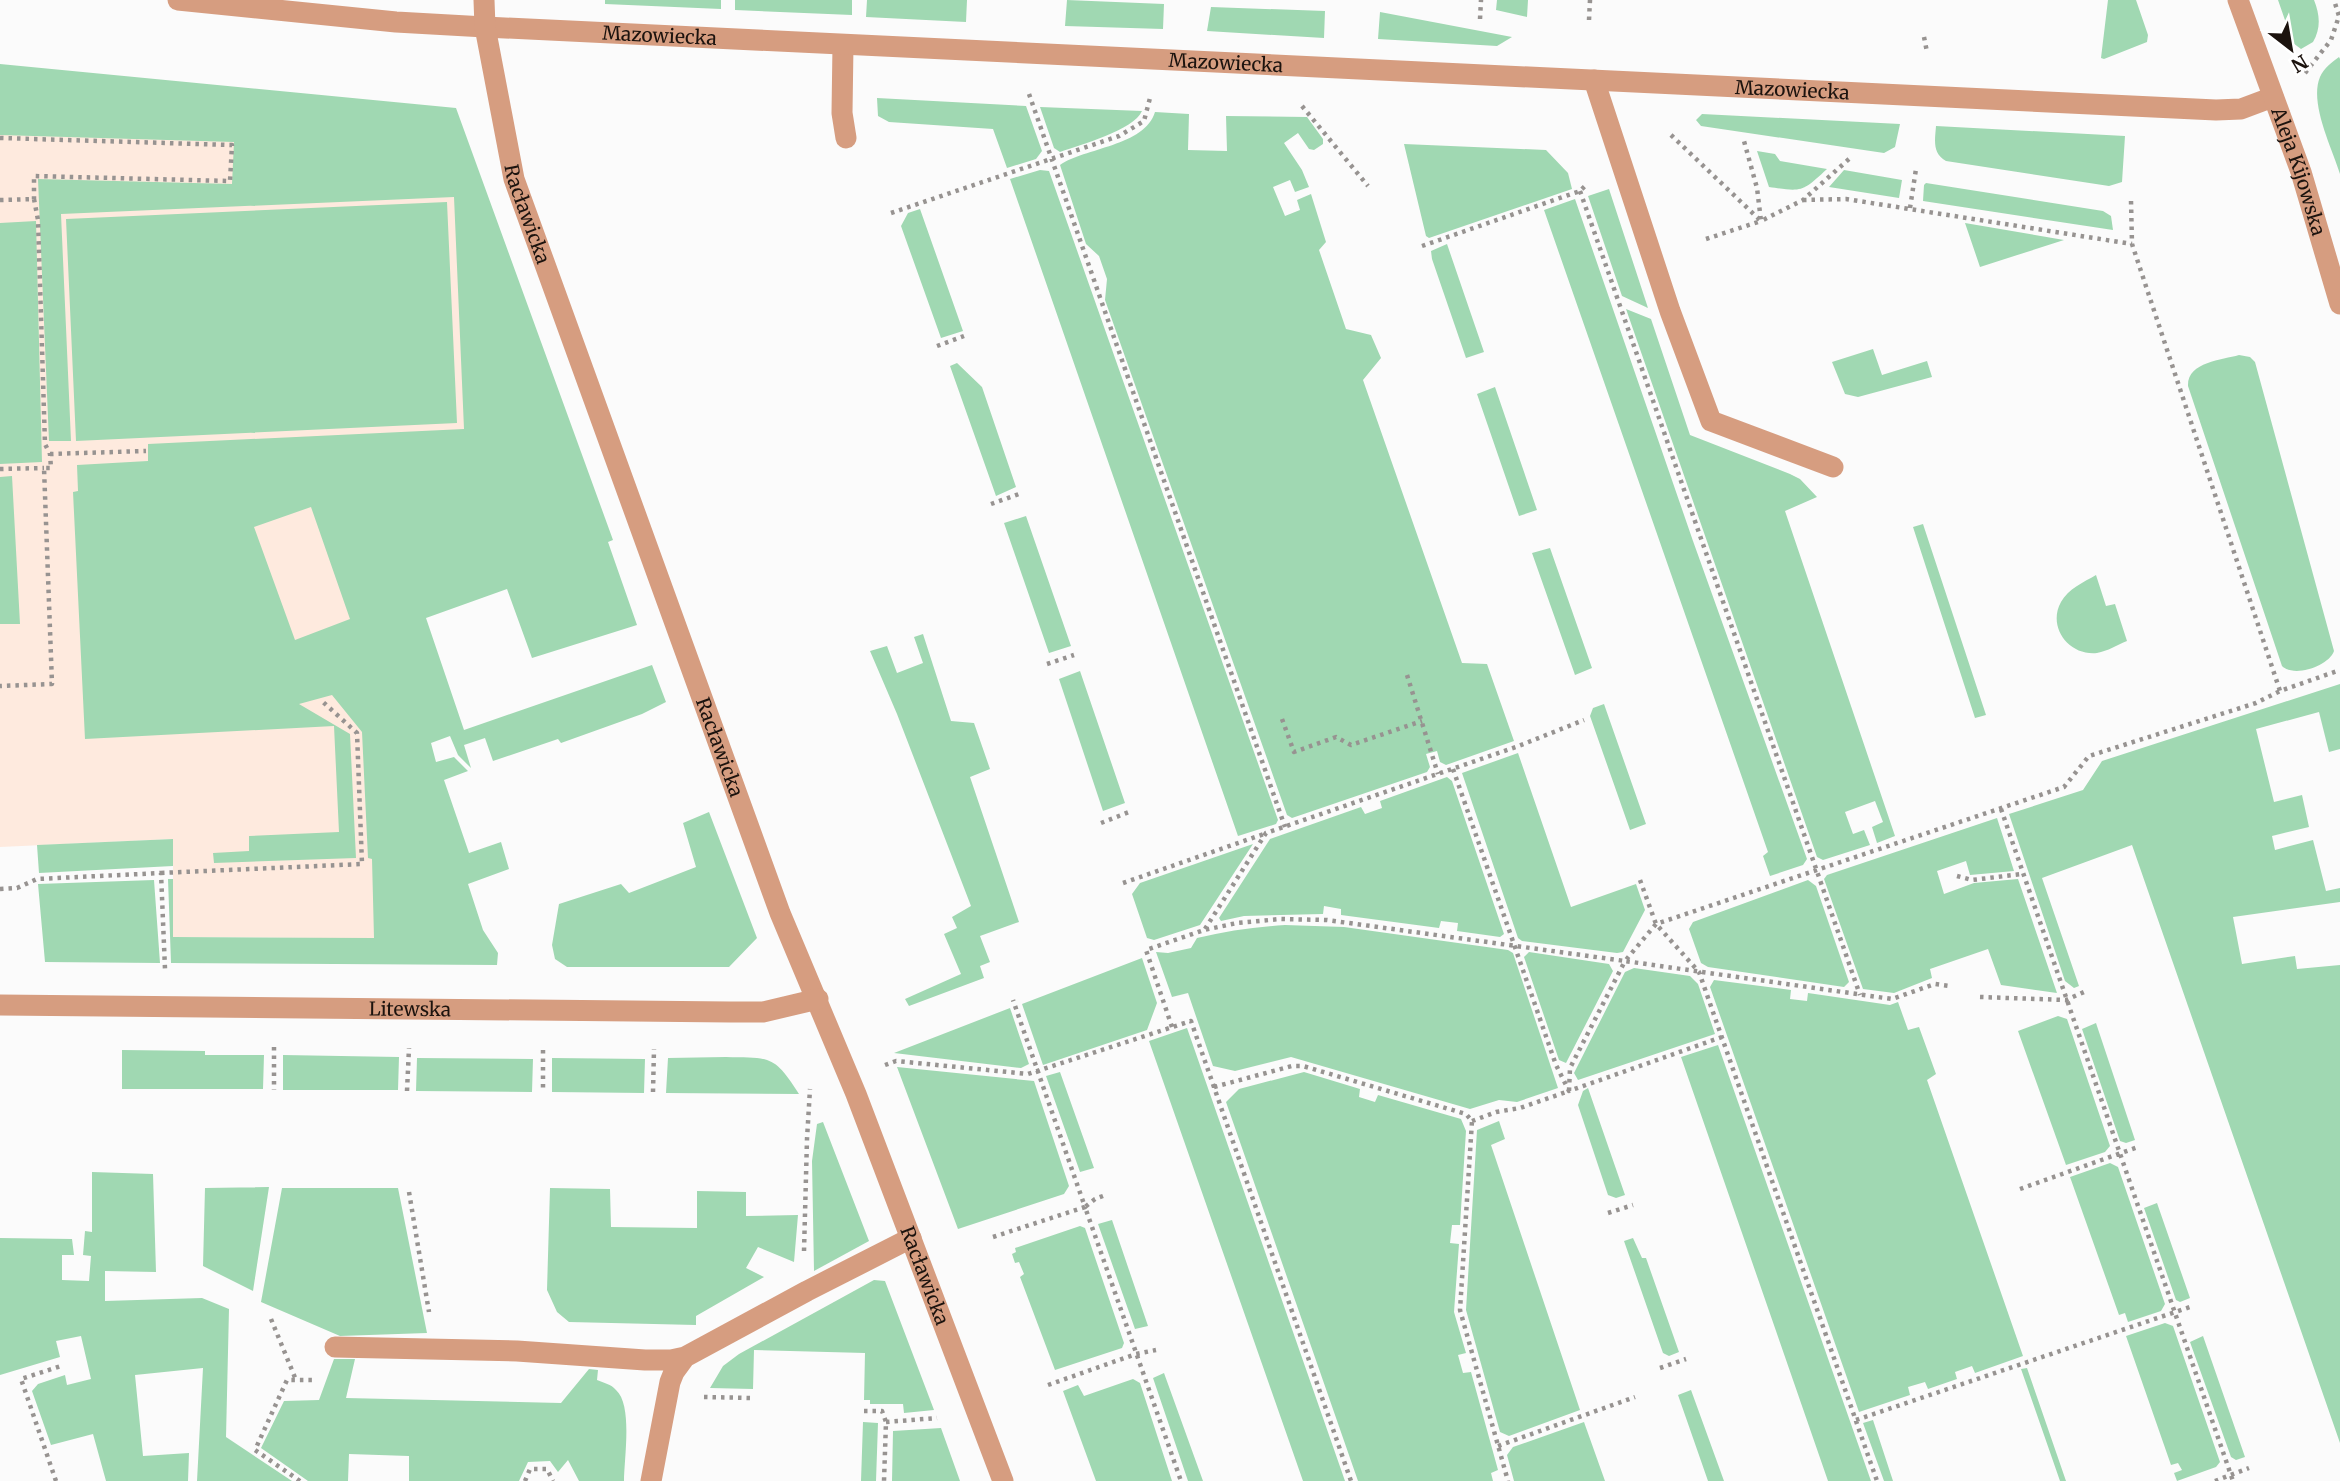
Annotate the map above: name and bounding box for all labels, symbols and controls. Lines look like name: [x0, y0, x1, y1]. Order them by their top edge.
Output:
north arrow: [2256, 14, 2326, 84]
street label: Mazowiecka: [602, 21, 717, 50]
street label: Mazowiecka: [1168, 48, 1284, 77]
text: N: [2287, 49, 2312, 78]
street label: Mazowiecka: [1734, 75, 1850, 104]
street label: Aleja Kijowska: [2266, 103, 2331, 238]
street label: Racławicka: [499, 162, 556, 267]
street label: Racławicka: [691, 694, 749, 800]
street label: Litewska: [369, 997, 451, 1021]
street label: Racławicka: [895, 1223, 955, 1328]

